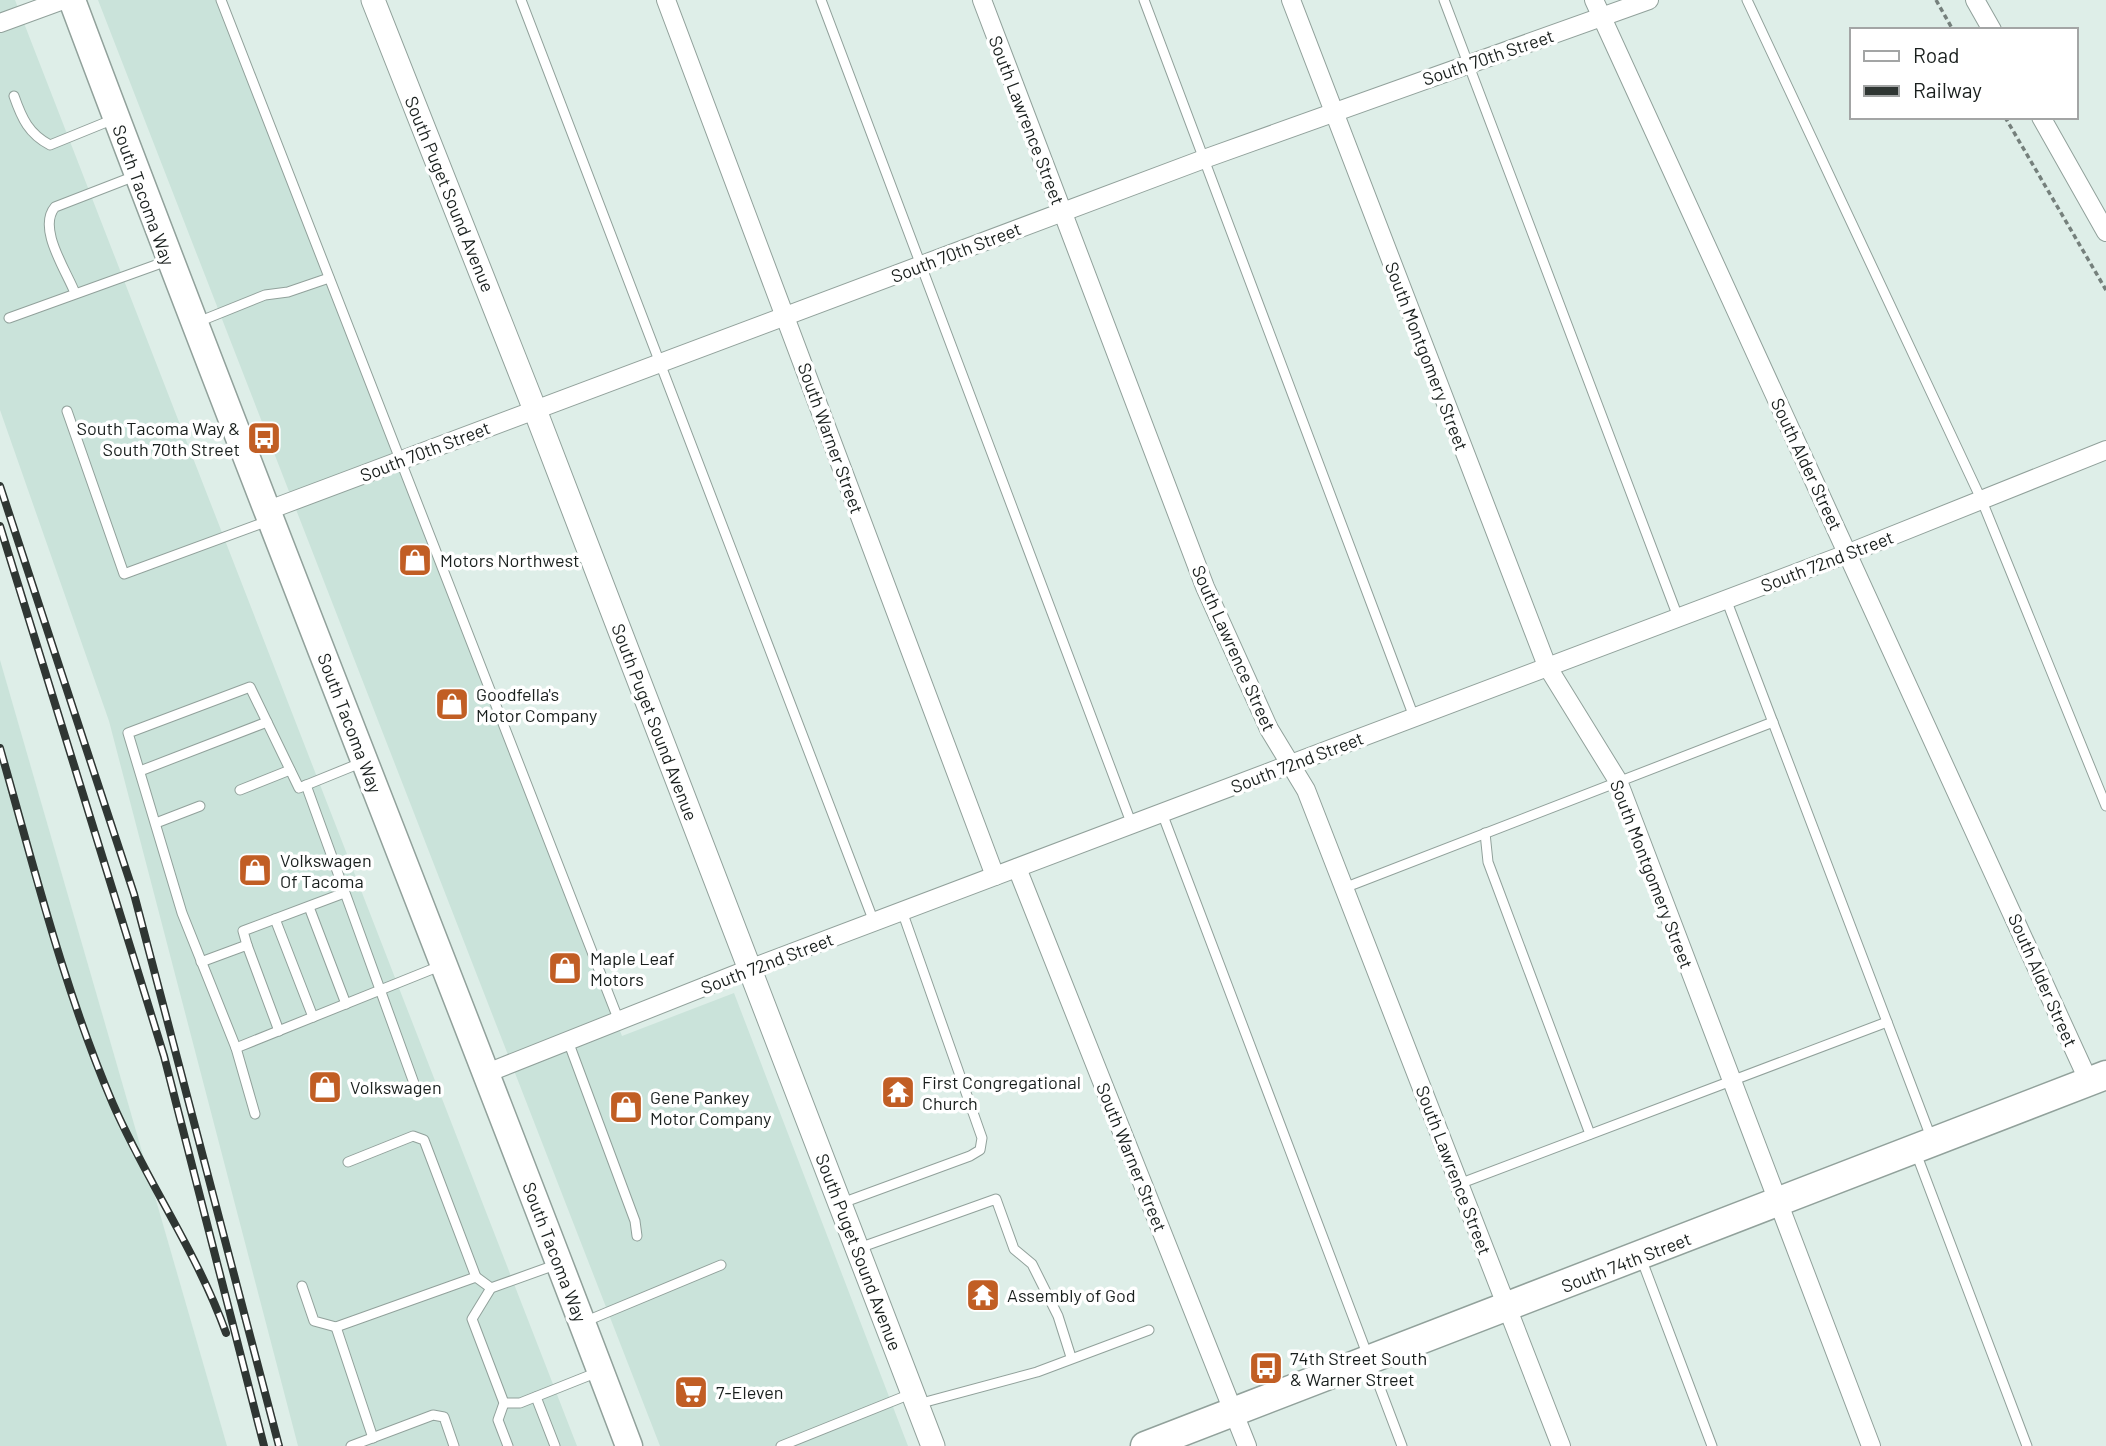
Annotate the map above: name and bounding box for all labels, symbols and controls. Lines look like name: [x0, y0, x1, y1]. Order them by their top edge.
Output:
street label: South 70th Street: [1419, 24, 1557, 90]
legend: [1850, 28, 2078, 119]
street label: South Lawrence Street: [985, 32, 1069, 208]
text: Road: [1913, 42, 1959, 67]
text: Railway: [1913, 77, 1982, 102]
street label: South Puget Sound Avenue: [401, 93, 499, 295]
street label: South Tacoma Way: [108, 122, 180, 268]
street label: South 70th Street: [888, 217, 1024, 287]
street label: South Montgomery Street: [1381, 258, 1473, 454]
street label: South Warner Street: [793, 360, 869, 516]
street label: South Alder Street: [1767, 394, 1847, 534]
street label: South 70th Street: [357, 416, 493, 486]
place label: South Tacoma Way & South 70th Street: [76, 417, 240, 460]
bus stop icon: South Tacoma Way & South 70th Street: [245, 419, 283, 457]
street label: South 72nd Street: [1758, 526, 1896, 596]
shop icon: Motors Northwest: [396, 541, 434, 579]
place label: Motors Northwest: [440, 549, 580, 571]
street label: South Lawrence Street: [1187, 562, 1281, 734]
street label: South Puget Sound Avenue: [607, 620, 703, 824]
street label: South Tacoma Way: [313, 650, 387, 796]
place label: Goodfella's Motor Company: [476, 683, 597, 726]
shop icon: Goodfella's Motor Company: [433, 685, 471, 723]
street label: South 72nd Street: [1228, 727, 1366, 797]
street label: South Montgomery Street: [1606, 776, 1698, 972]
place label: Volkswagen Of Tacoma: [280, 849, 372, 892]
shop icon: Volkswagen Of Tacoma: [236, 851, 274, 889]
street label: South Alder Street: [2004, 910, 2082, 1050]
street label: South 72nd Street: [698, 928, 836, 998]
place label: Maple Leaf Motors: [590, 947, 675, 990]
shop icon: Maple Leaf Motors: [546, 949, 584, 987]
shop icon: Volkswagen: [306, 1068, 344, 1106]
place label: First Congregational Church: [922, 1071, 1081, 1114]
temple icon: First Congregational Church: [879, 1073, 917, 1111]
place label: Volkswagen: [350, 1076, 442, 1098]
street label: South Warner Street: [1092, 1079, 1172, 1235]
street label: South Lawrence Street: [1412, 1082, 1496, 1258]
place label: Gene Pankey Motor Company: [650, 1086, 771, 1129]
shop icon: Gene Pankey Motor Company: [607, 1088, 645, 1126]
street label: South Puget Sound Avenue: [811, 1150, 907, 1354]
street label: South Tacoma Way: [518, 1179, 592, 1325]
street label: South 74th Street: [1558, 1227, 1694, 1297]
temple icon: Assembly of God: [964, 1276, 1002, 1314]
place label: Assembly of God: [1007, 1284, 1136, 1306]
place label: 74th Street South & Warner Street: [1290, 1347, 1427, 1390]
bus stop icon: 74th Street South & Warner Street: [1247, 1349, 1285, 1387]
supermarket icon: 7-Eleven: [672, 1373, 710, 1411]
place label: 7-Eleven: [716, 1381, 784, 1403]

